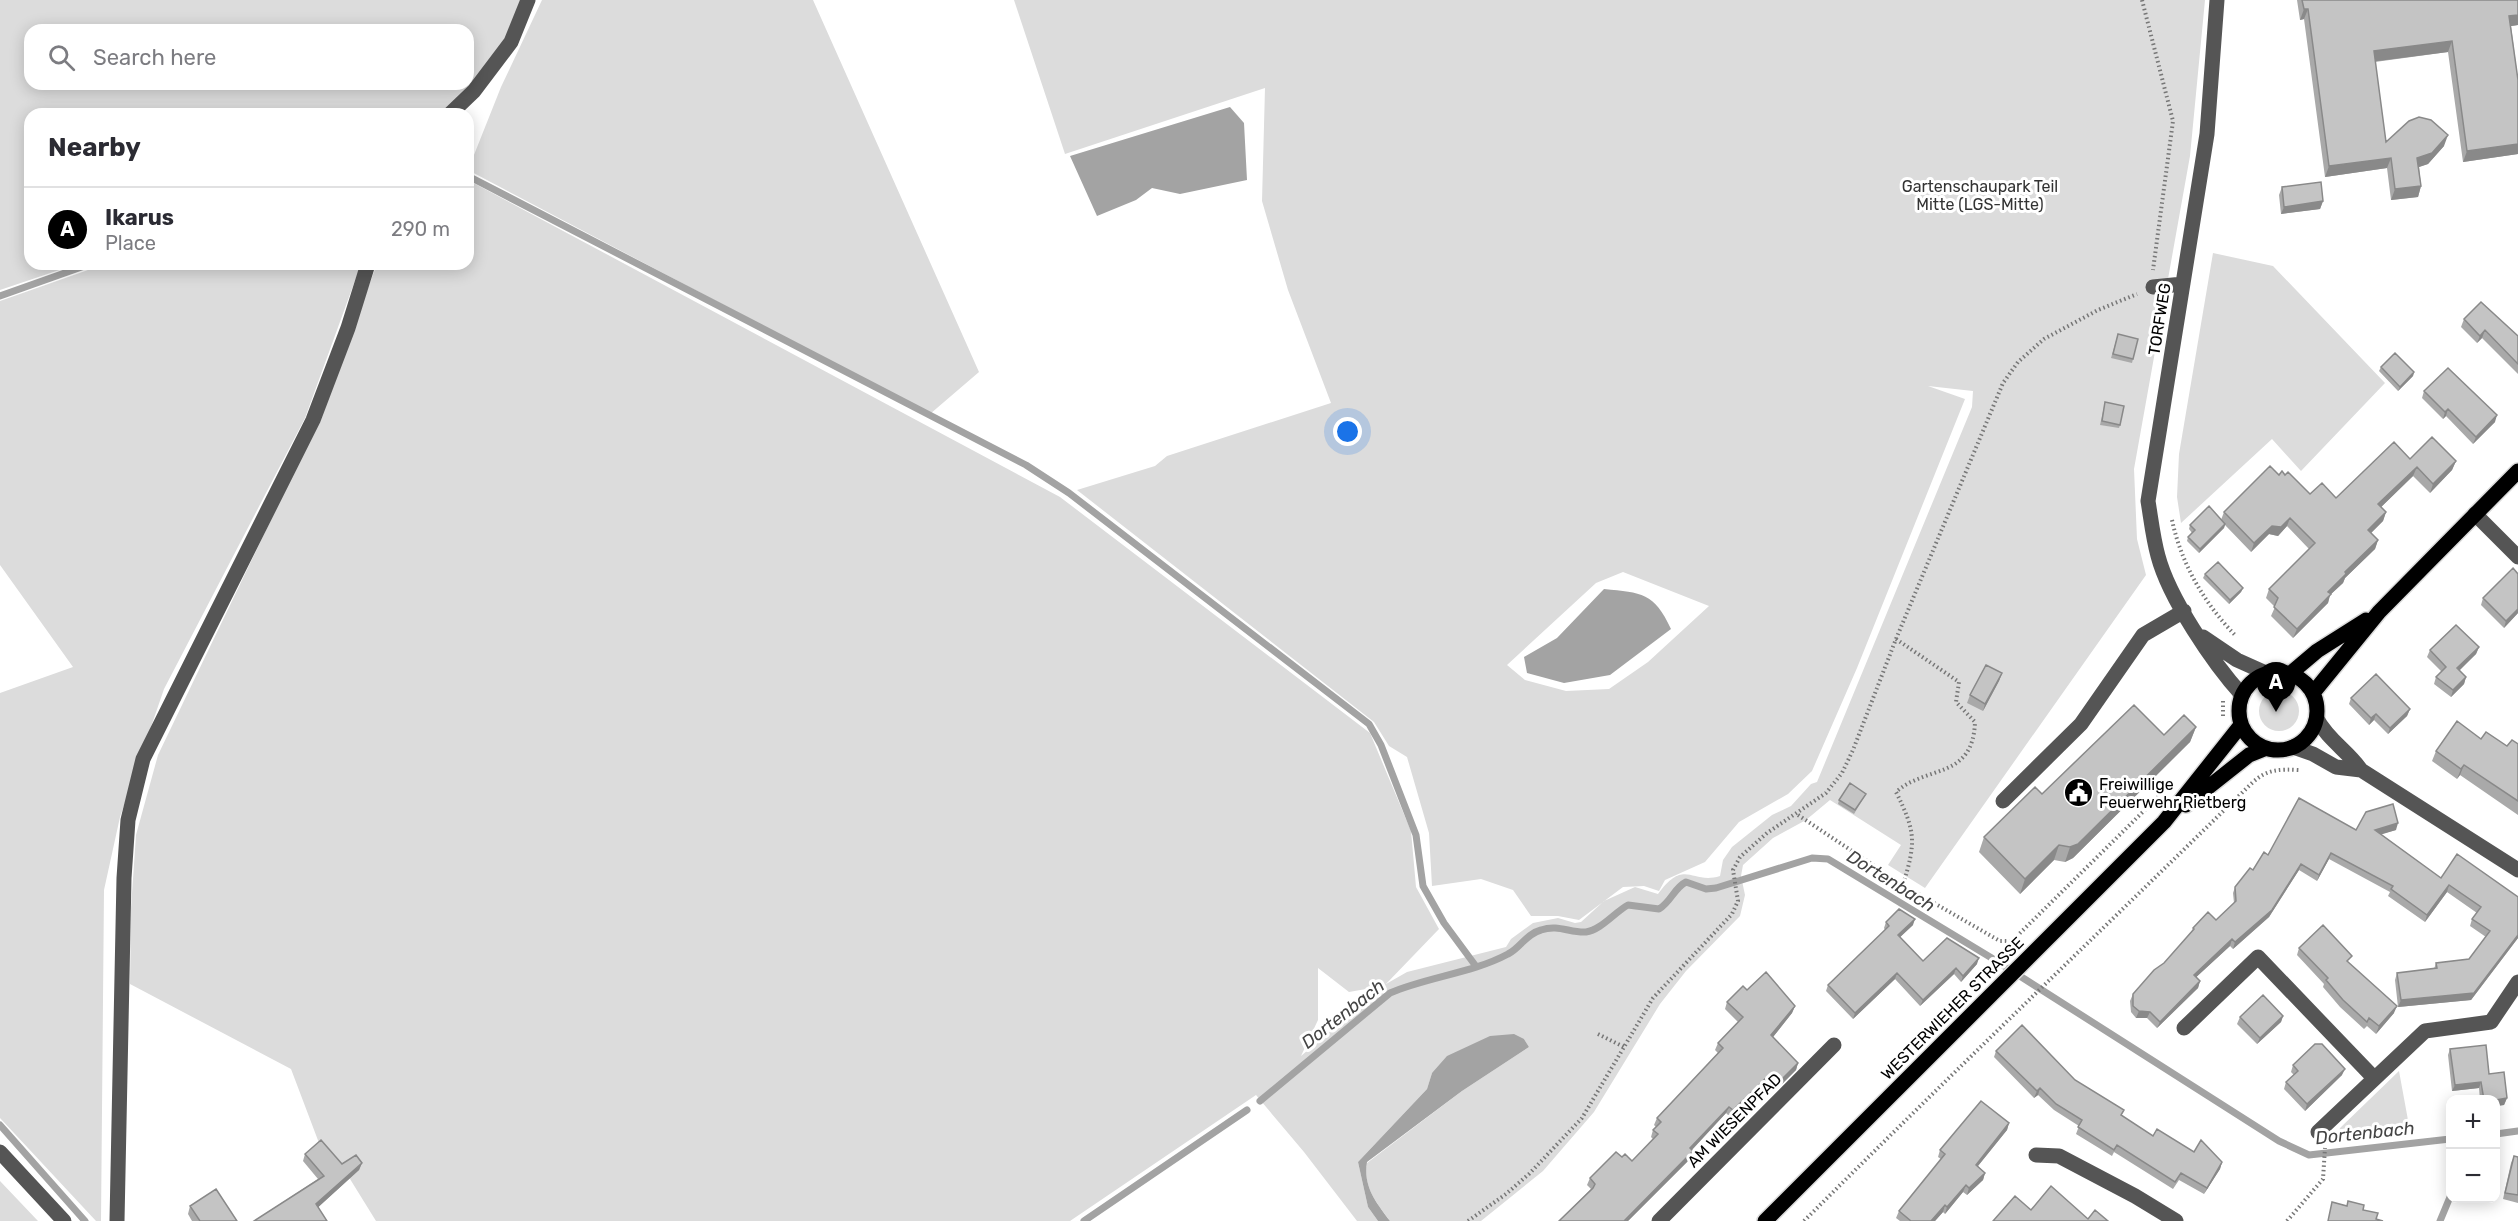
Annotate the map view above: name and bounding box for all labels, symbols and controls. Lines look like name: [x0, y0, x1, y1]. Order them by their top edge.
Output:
search box: [24, 24, 474, 90]
icon: search: [45, 41, 78, 74]
text: Search here: [93, 44, 216, 71]
text: Nearby: [48, 132, 141, 163]
park label: Gartenschaupark Teil Mitte (LGS-Mitte): [1902, 177, 2058, 214]
text: Ikarus: [105, 204, 174, 231]
text: A: [60, 217, 75, 241]
text: 290 m: [391, 217, 450, 241]
text: Place: [105, 231, 156, 255]
street label: TORFWEG: [2144, 282, 2175, 357]
your location: [1333, 417, 1362, 446]
pin: A: [2256, 662, 2296, 712]
place label: Freiwillige Feuerwehr Rietberg: [2099, 775, 2246, 812]
public building icon: Freiwillige Feuerwehr Rietberg: [2062, 777, 2094, 809]
water label: Dortenbach: [1843, 845, 1939, 917]
street label: WESTERWIEHER STRASSE: [1877, 933, 2028, 1084]
water label: Dortenbach: [1297, 975, 1389, 1053]
street label: AM WIESENPFAD: [1683, 1069, 1785, 1171]
map controls: [2446, 1095, 2500, 1203]
button: +: [2446, 1095, 2500, 1149]
water label: Dortenbach: [2314, 1117, 2416, 1149]
button: −: [2446, 1149, 2500, 1203]

